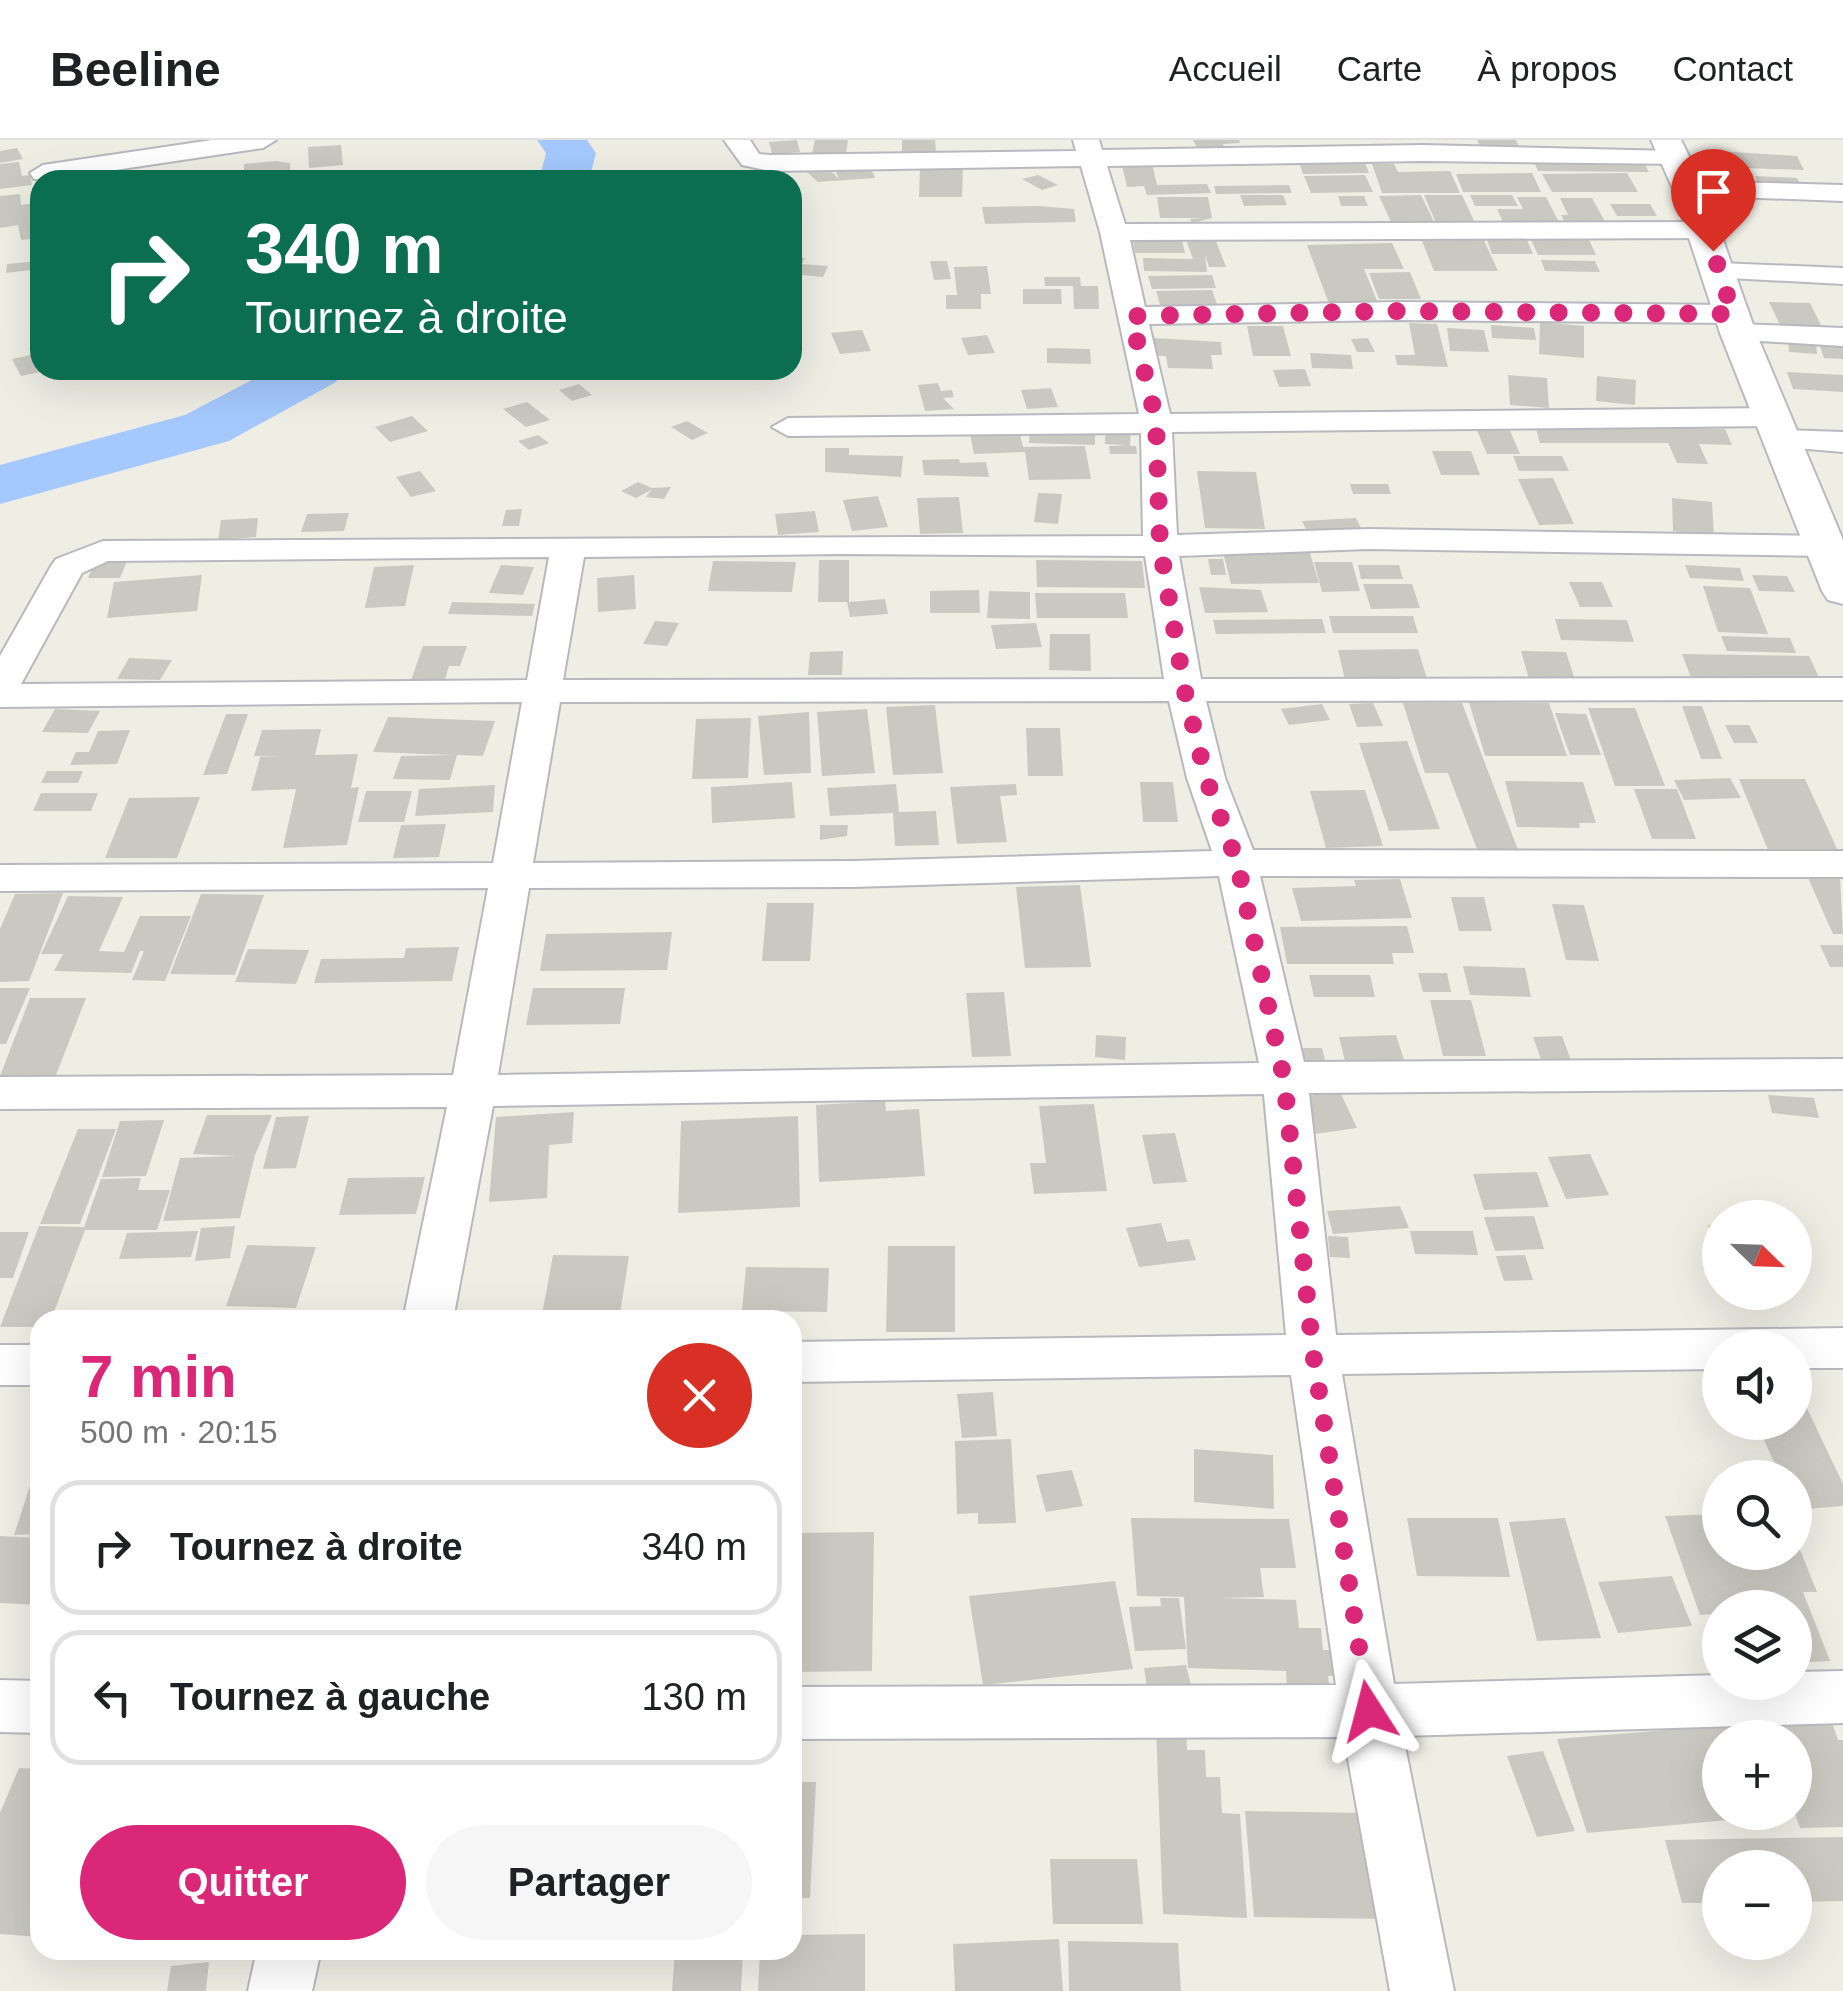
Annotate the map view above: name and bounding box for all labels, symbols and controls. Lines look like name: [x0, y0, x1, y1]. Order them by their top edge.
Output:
text: Beeline: [50, 43, 221, 96]
text: Accueil: [1169, 49, 1282, 88]
text: Carte: [1337, 49, 1422, 88]
text: À propos: [1477, 49, 1617, 88]
text: Contact: [1672, 49, 1793, 88]
pin: [1671, 149, 1756, 252]
icon: arrive: [1686, 164, 1741, 219]
icon: right: [80, 210, 210, 340]
text: 340 m: [245, 210, 443, 288]
text: Tournez à droite: [245, 292, 568, 343]
north arrow: [1702, 1200, 1812, 1310]
map controls: [1702, 1200, 1812, 1960]
button: sound: [1702, 1330, 1812, 1440]
text: 7 min: [80, 1343, 237, 1410]
button: close: [647, 1343, 752, 1448]
text: 500 m · 20:15: [80, 1414, 277, 1450]
button: search: [1702, 1460, 1812, 1570]
icon: right: [85, 1520, 140, 1575]
text: Tournez à droite: [170, 1526, 463, 1568]
text: 340 m: [641, 1526, 747, 1568]
button: layers: [1702, 1590, 1812, 1700]
position arrow: [1317, 1659, 1421, 1763]
icon: left: [85, 1670, 140, 1725]
text: Tournez à gauche: [170, 1676, 490, 1718]
text: 130 m: [641, 1676, 747, 1718]
button: +: [1702, 1720, 1812, 1830]
button: Quitter: [80, 1825, 406, 1940]
button: Partager: [426, 1825, 752, 1940]
button: −: [1702, 1850, 1812, 1960]

